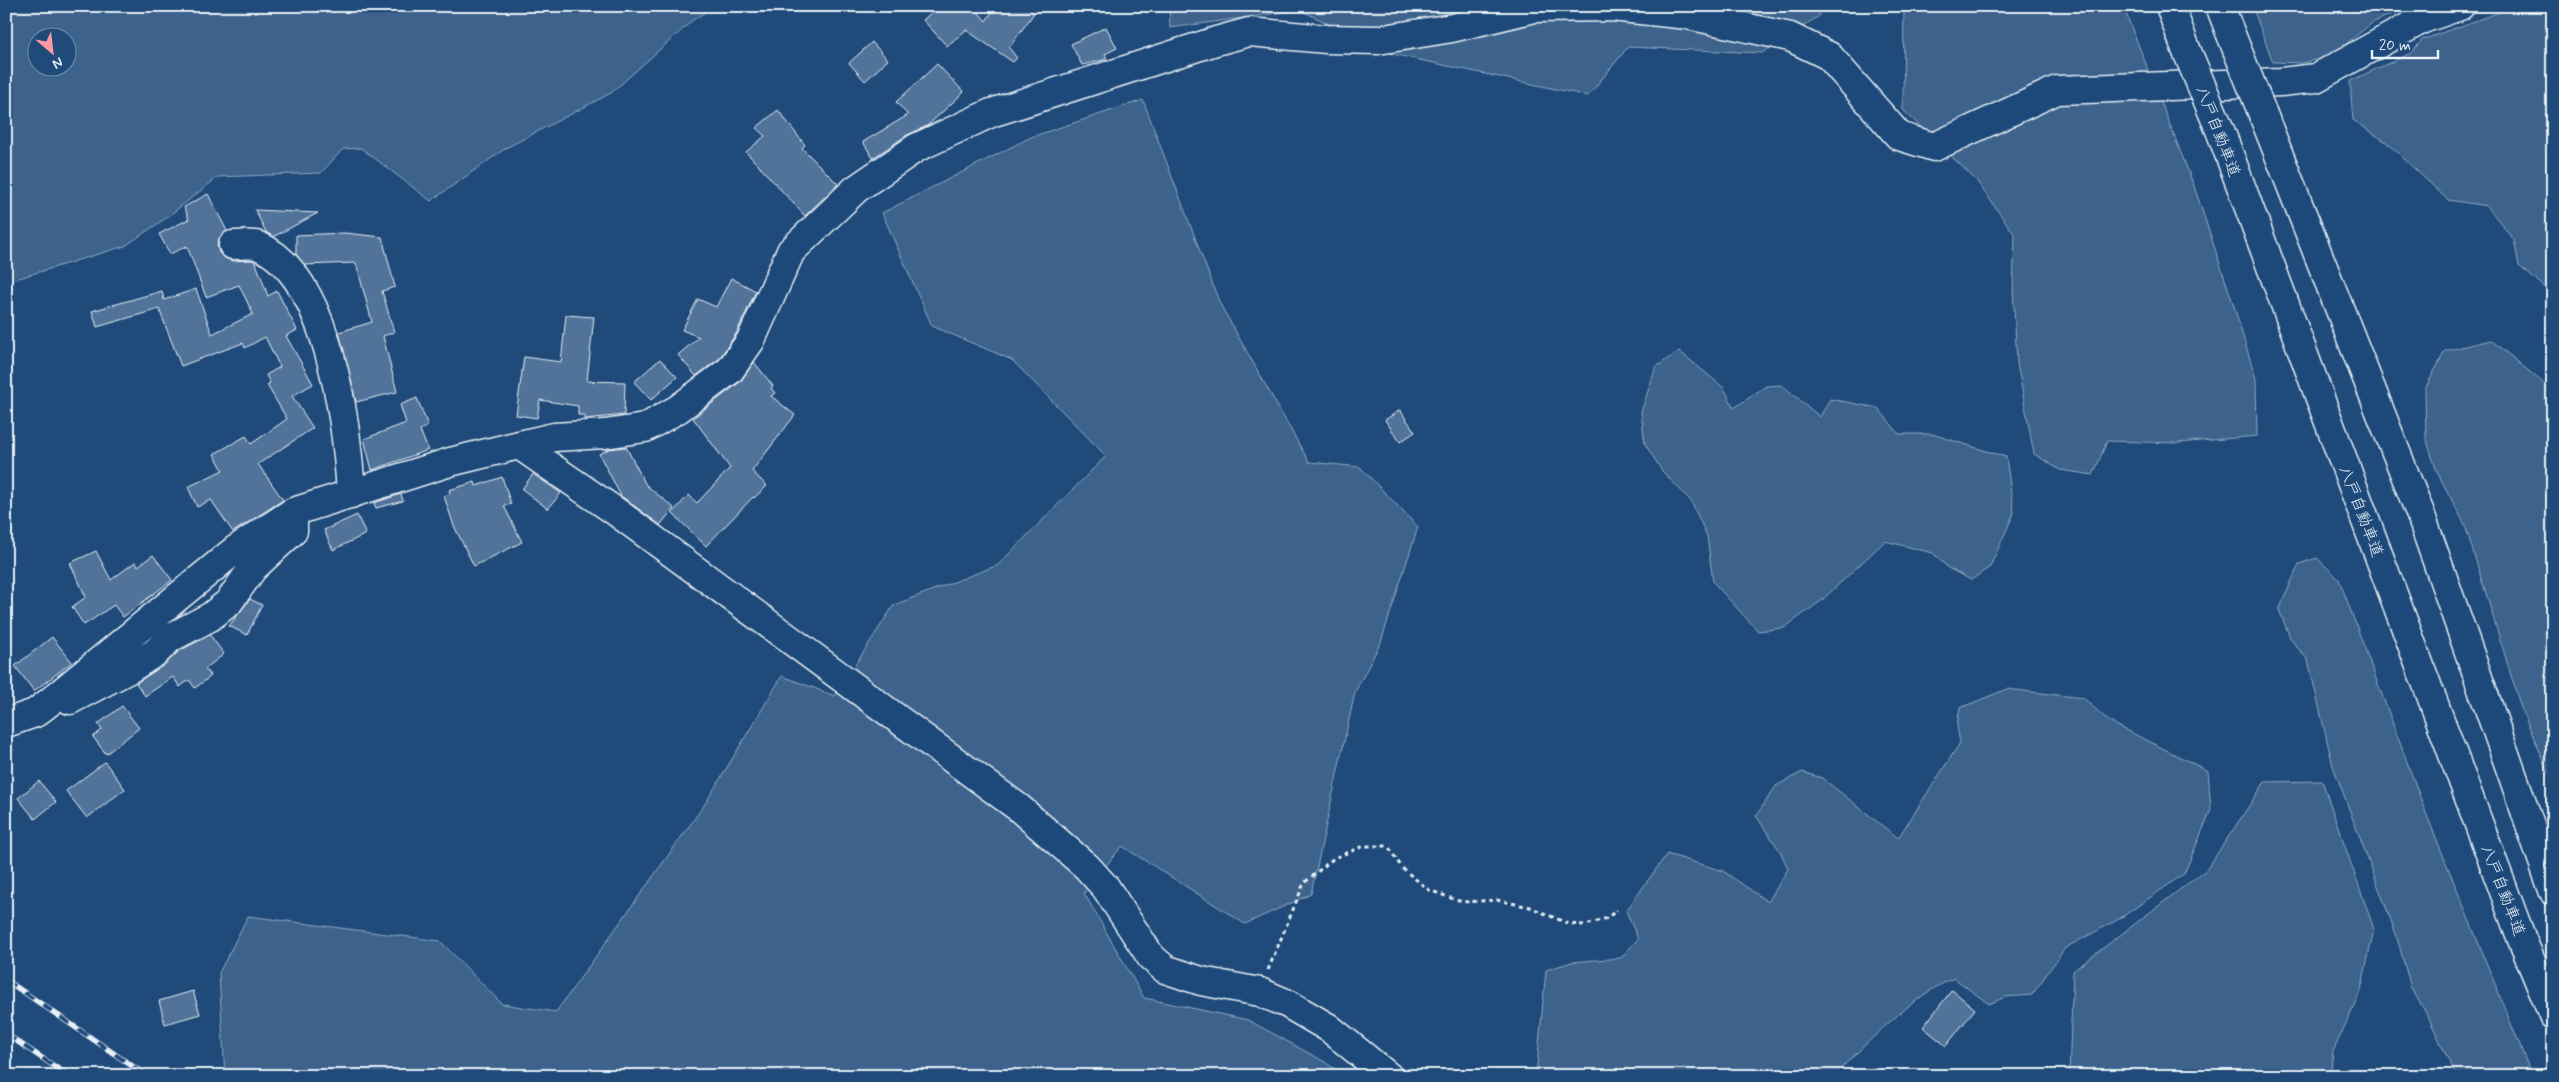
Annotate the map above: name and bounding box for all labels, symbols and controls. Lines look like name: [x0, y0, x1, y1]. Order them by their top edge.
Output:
north arrow: [28, 28, 78, 78]
scale bar: [2372, 28, 2438, 60]
text: 20 m: [2379, 36, 2411, 56]
text: N: [49, 52, 66, 73]
street label: 八戸自動車道: [2191, 83, 2245, 180]
street label: 八戸自動車道: [2334, 463, 2388, 560]
street label: 八戸自動車道: [2476, 842, 2530, 939]

